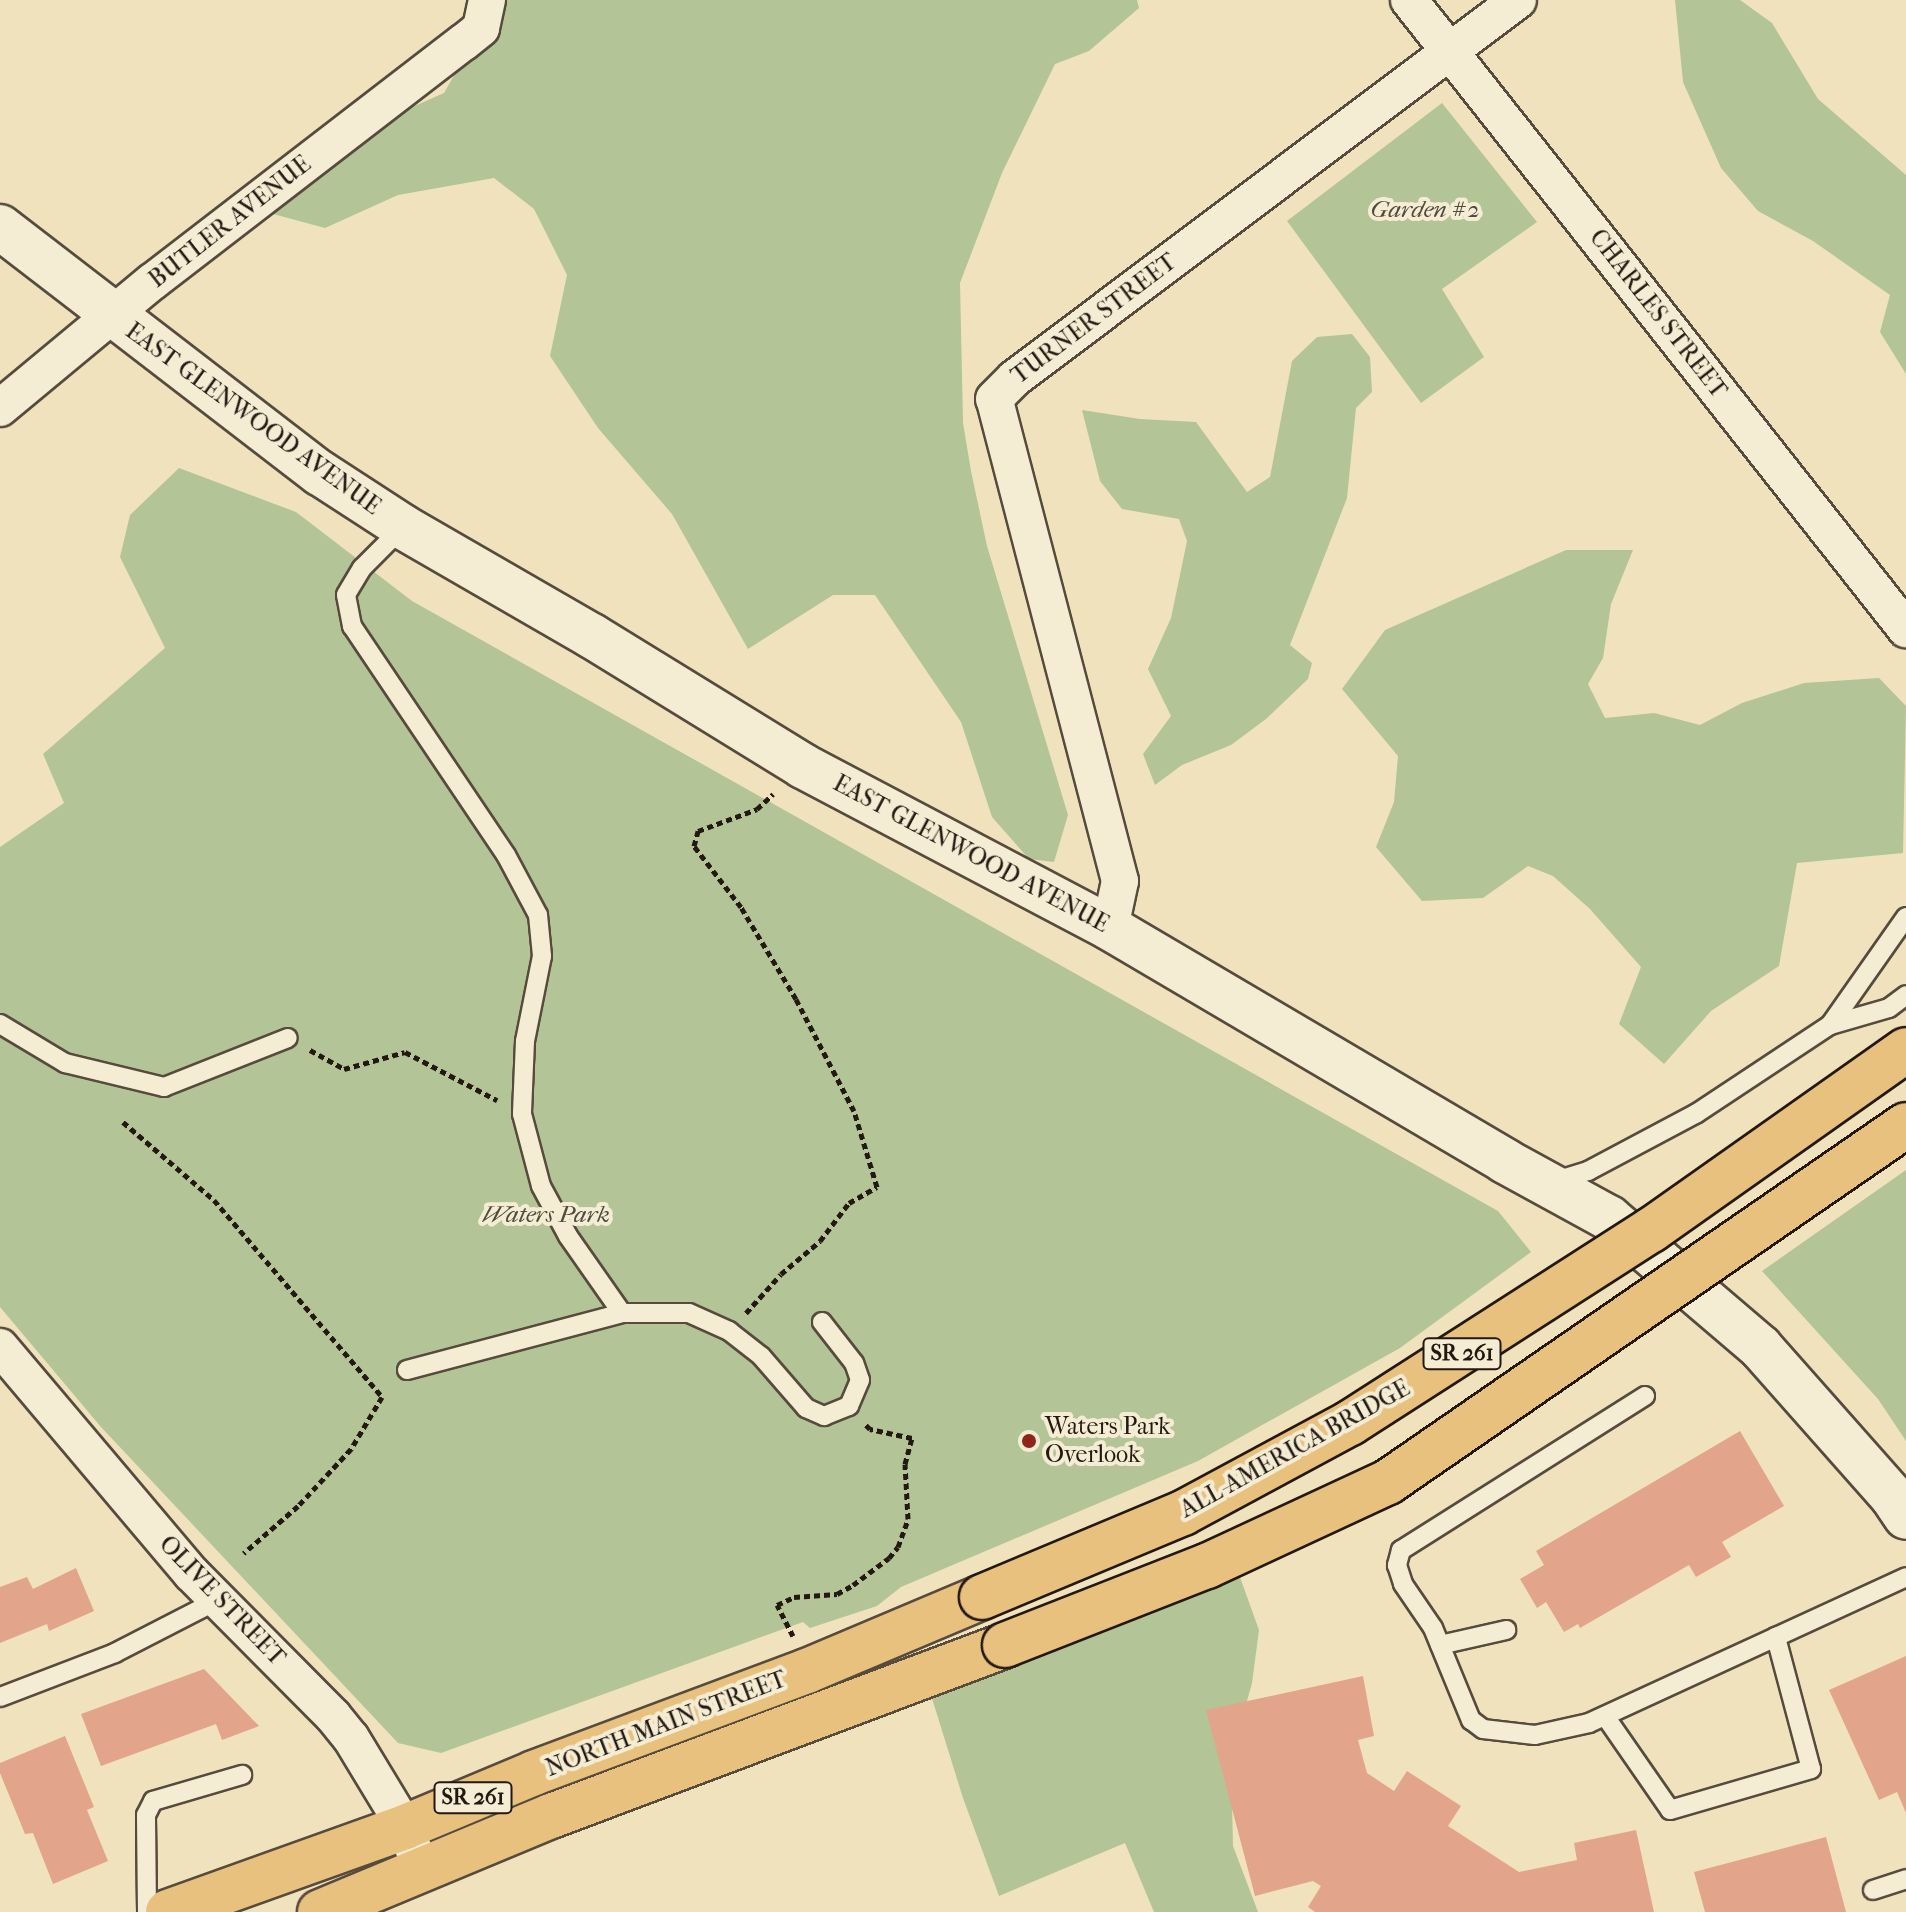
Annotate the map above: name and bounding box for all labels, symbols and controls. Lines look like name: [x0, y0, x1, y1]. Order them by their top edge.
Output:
street label: BUTLER AVENUE: [143, 150, 317, 294]
park label: Garden #2: [1371, 196, 1479, 224]
street label: CHARLES STREET: [1583, 224, 1733, 404]
street label: TURNER STREET: [1006, 248, 1182, 390]
street label: EAST GLENWOOD AVENUE: [120, 317, 386, 521]
street label: EAST GLENWOOD AVENUE: [828, 769, 1114, 939]
park label: Waters Park: [482, 1201, 610, 1229]
road number: SR 261: [1422, 1336, 1502, 1372]
street label: ALL-AMERICA BRIDGE: [1175, 1374, 1415, 1524]
place label: Waters Park Overlook: [1045, 1413, 1170, 1469]
marker: Waters Park Overlook: [1020, 1432, 1038, 1450]
street label: OLIVE STREET: [153, 1530, 291, 1672]
street label: NORTH MAIN STREET: [542, 1665, 790, 1783]
road number: SR 261: [433, 1780, 513, 1816]

